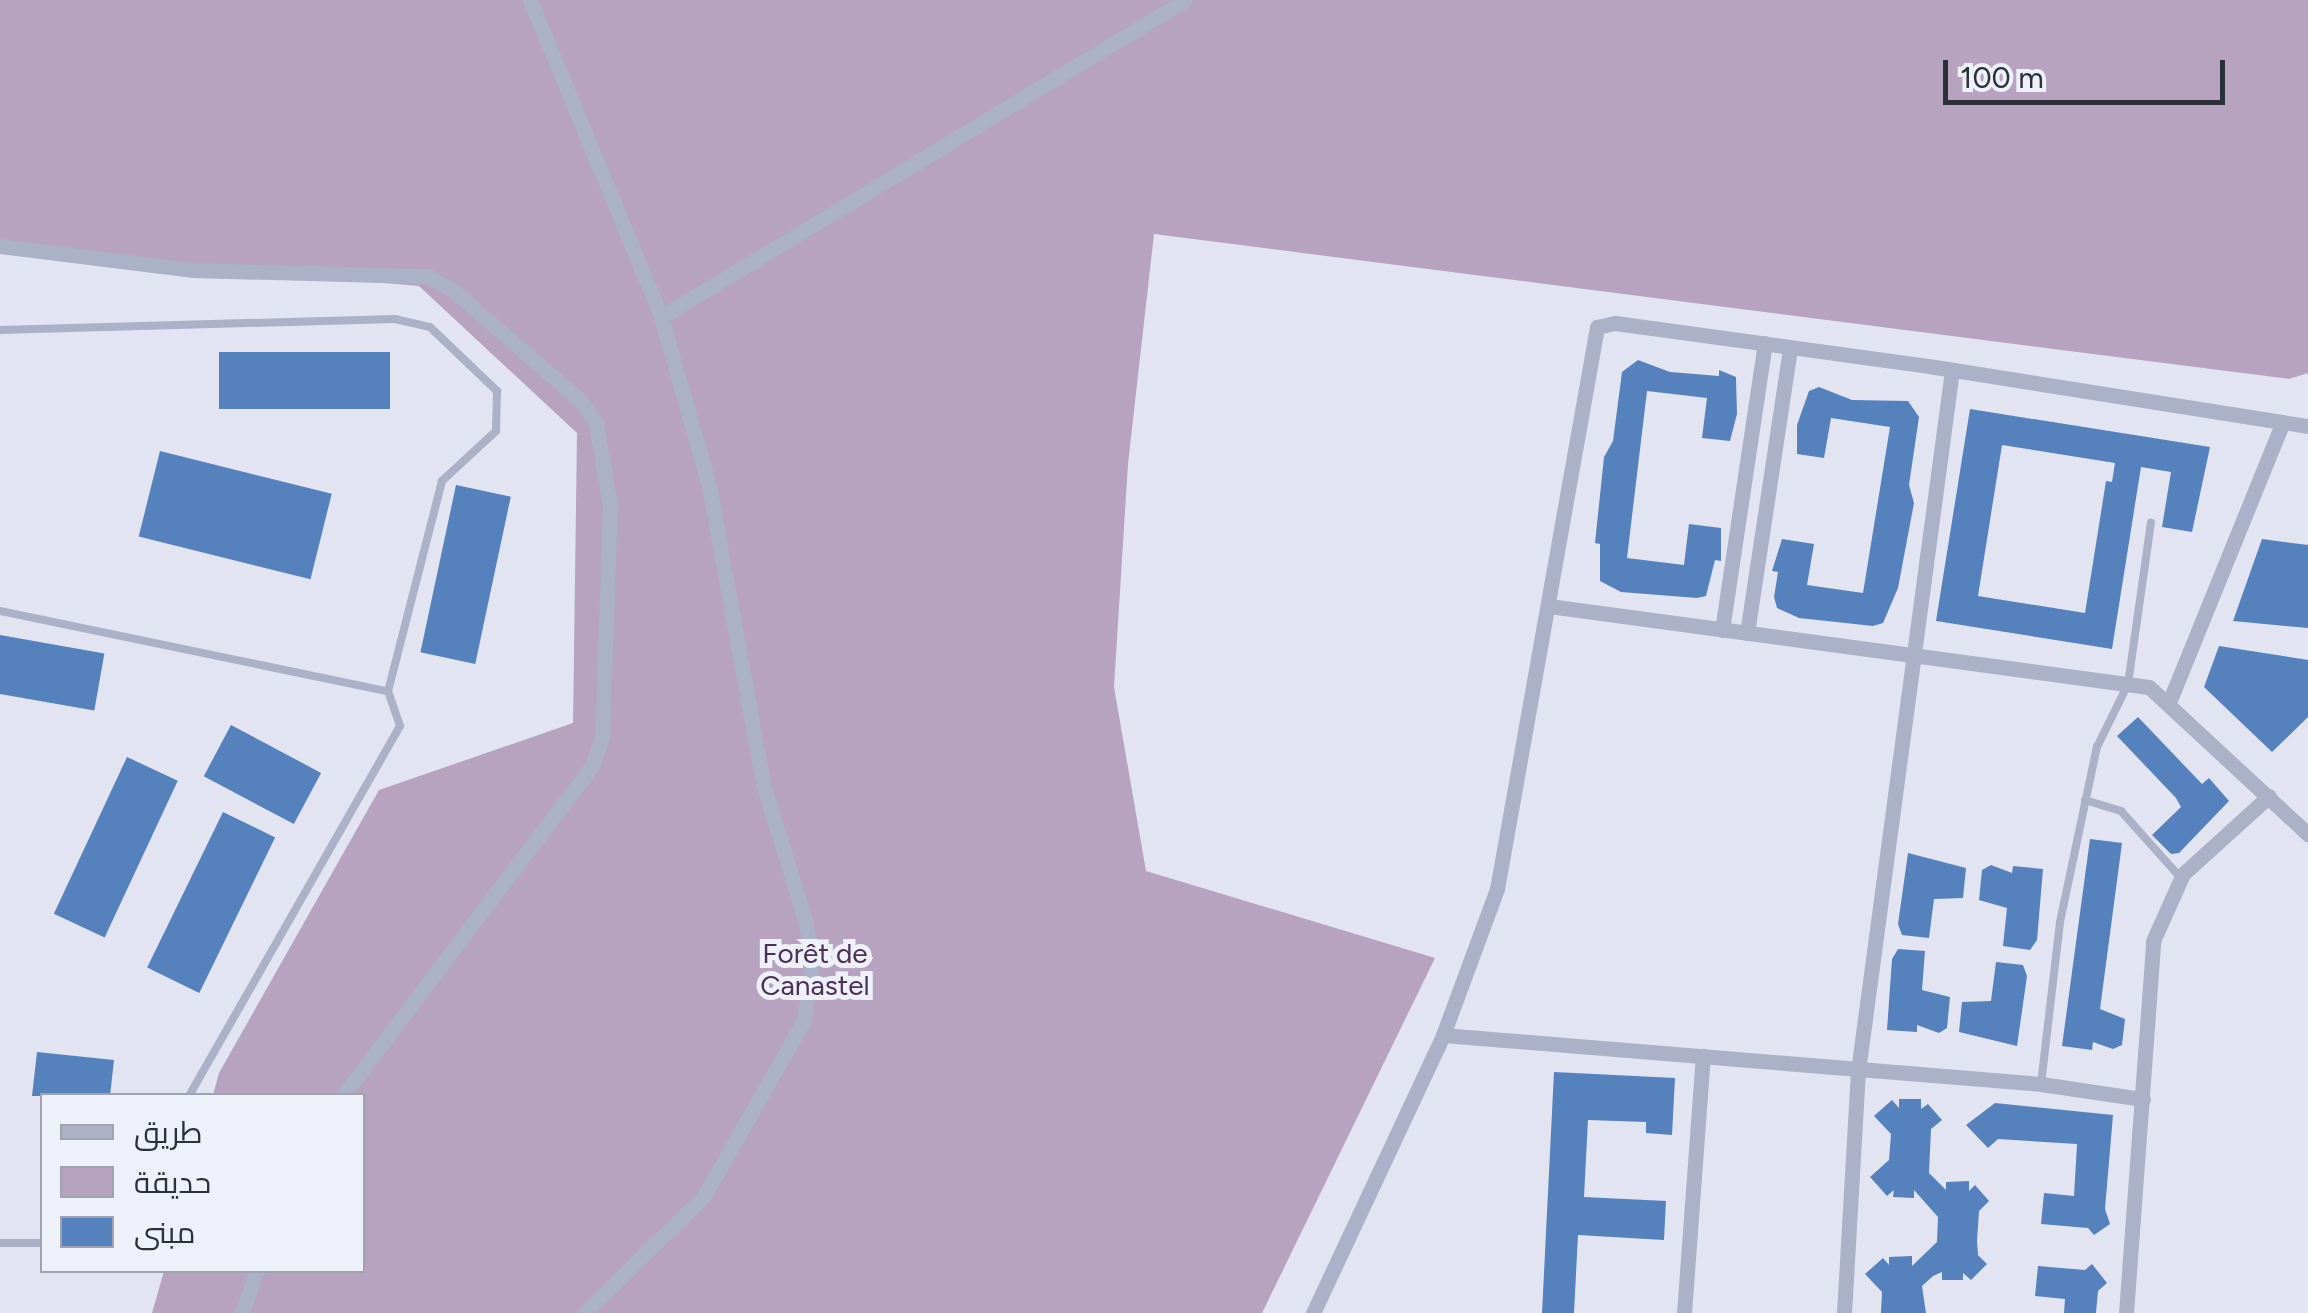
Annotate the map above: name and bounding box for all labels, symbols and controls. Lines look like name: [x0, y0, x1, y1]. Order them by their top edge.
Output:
scale bar: [1948, 40, 2230, 102]
text: 100 m: [1960, 59, 2044, 96]
park label: Forêt de Canastel: [760, 936, 870, 1002]
legend: [40, 1093, 365, 1273]
text: طريق: [134, 1114, 203, 1151]
text: حديقة: [134, 1164, 211, 1201]
text: مبنى: [134, 1214, 195, 1251]

